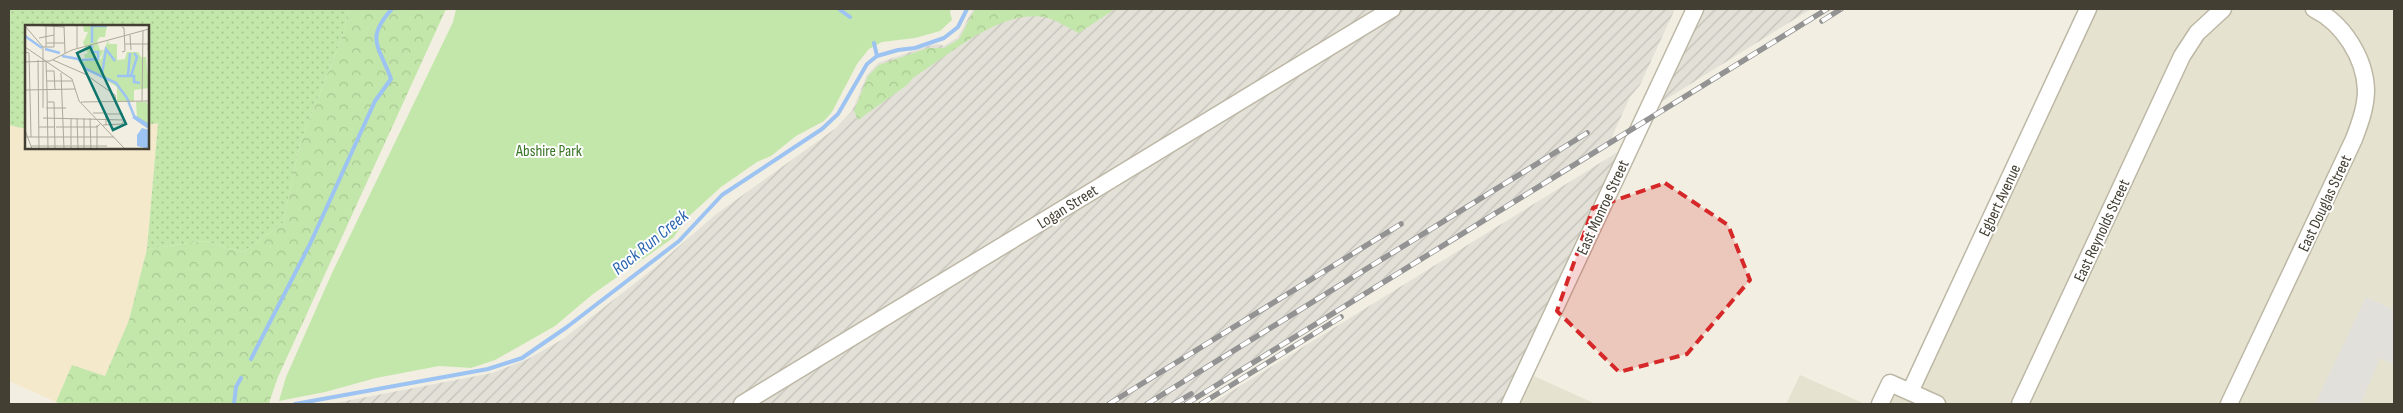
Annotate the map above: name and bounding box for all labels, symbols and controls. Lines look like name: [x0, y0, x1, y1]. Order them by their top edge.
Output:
inset map: [25, 25, 149, 149]
park label: Abshire Park: [515, 142, 582, 161]
street label: East Douglas Street: [2295, 152, 2356, 255]
street label: East Monroe Street: [1573, 157, 1634, 258]
street label: Egbert Avenue: [1975, 162, 2025, 240]
street label: East Reynolds Street: [2070, 176, 2134, 285]
street label: Logan Street: [1034, 181, 1102, 233]
water label: Rock Run Creek: [608, 205, 694, 279]

